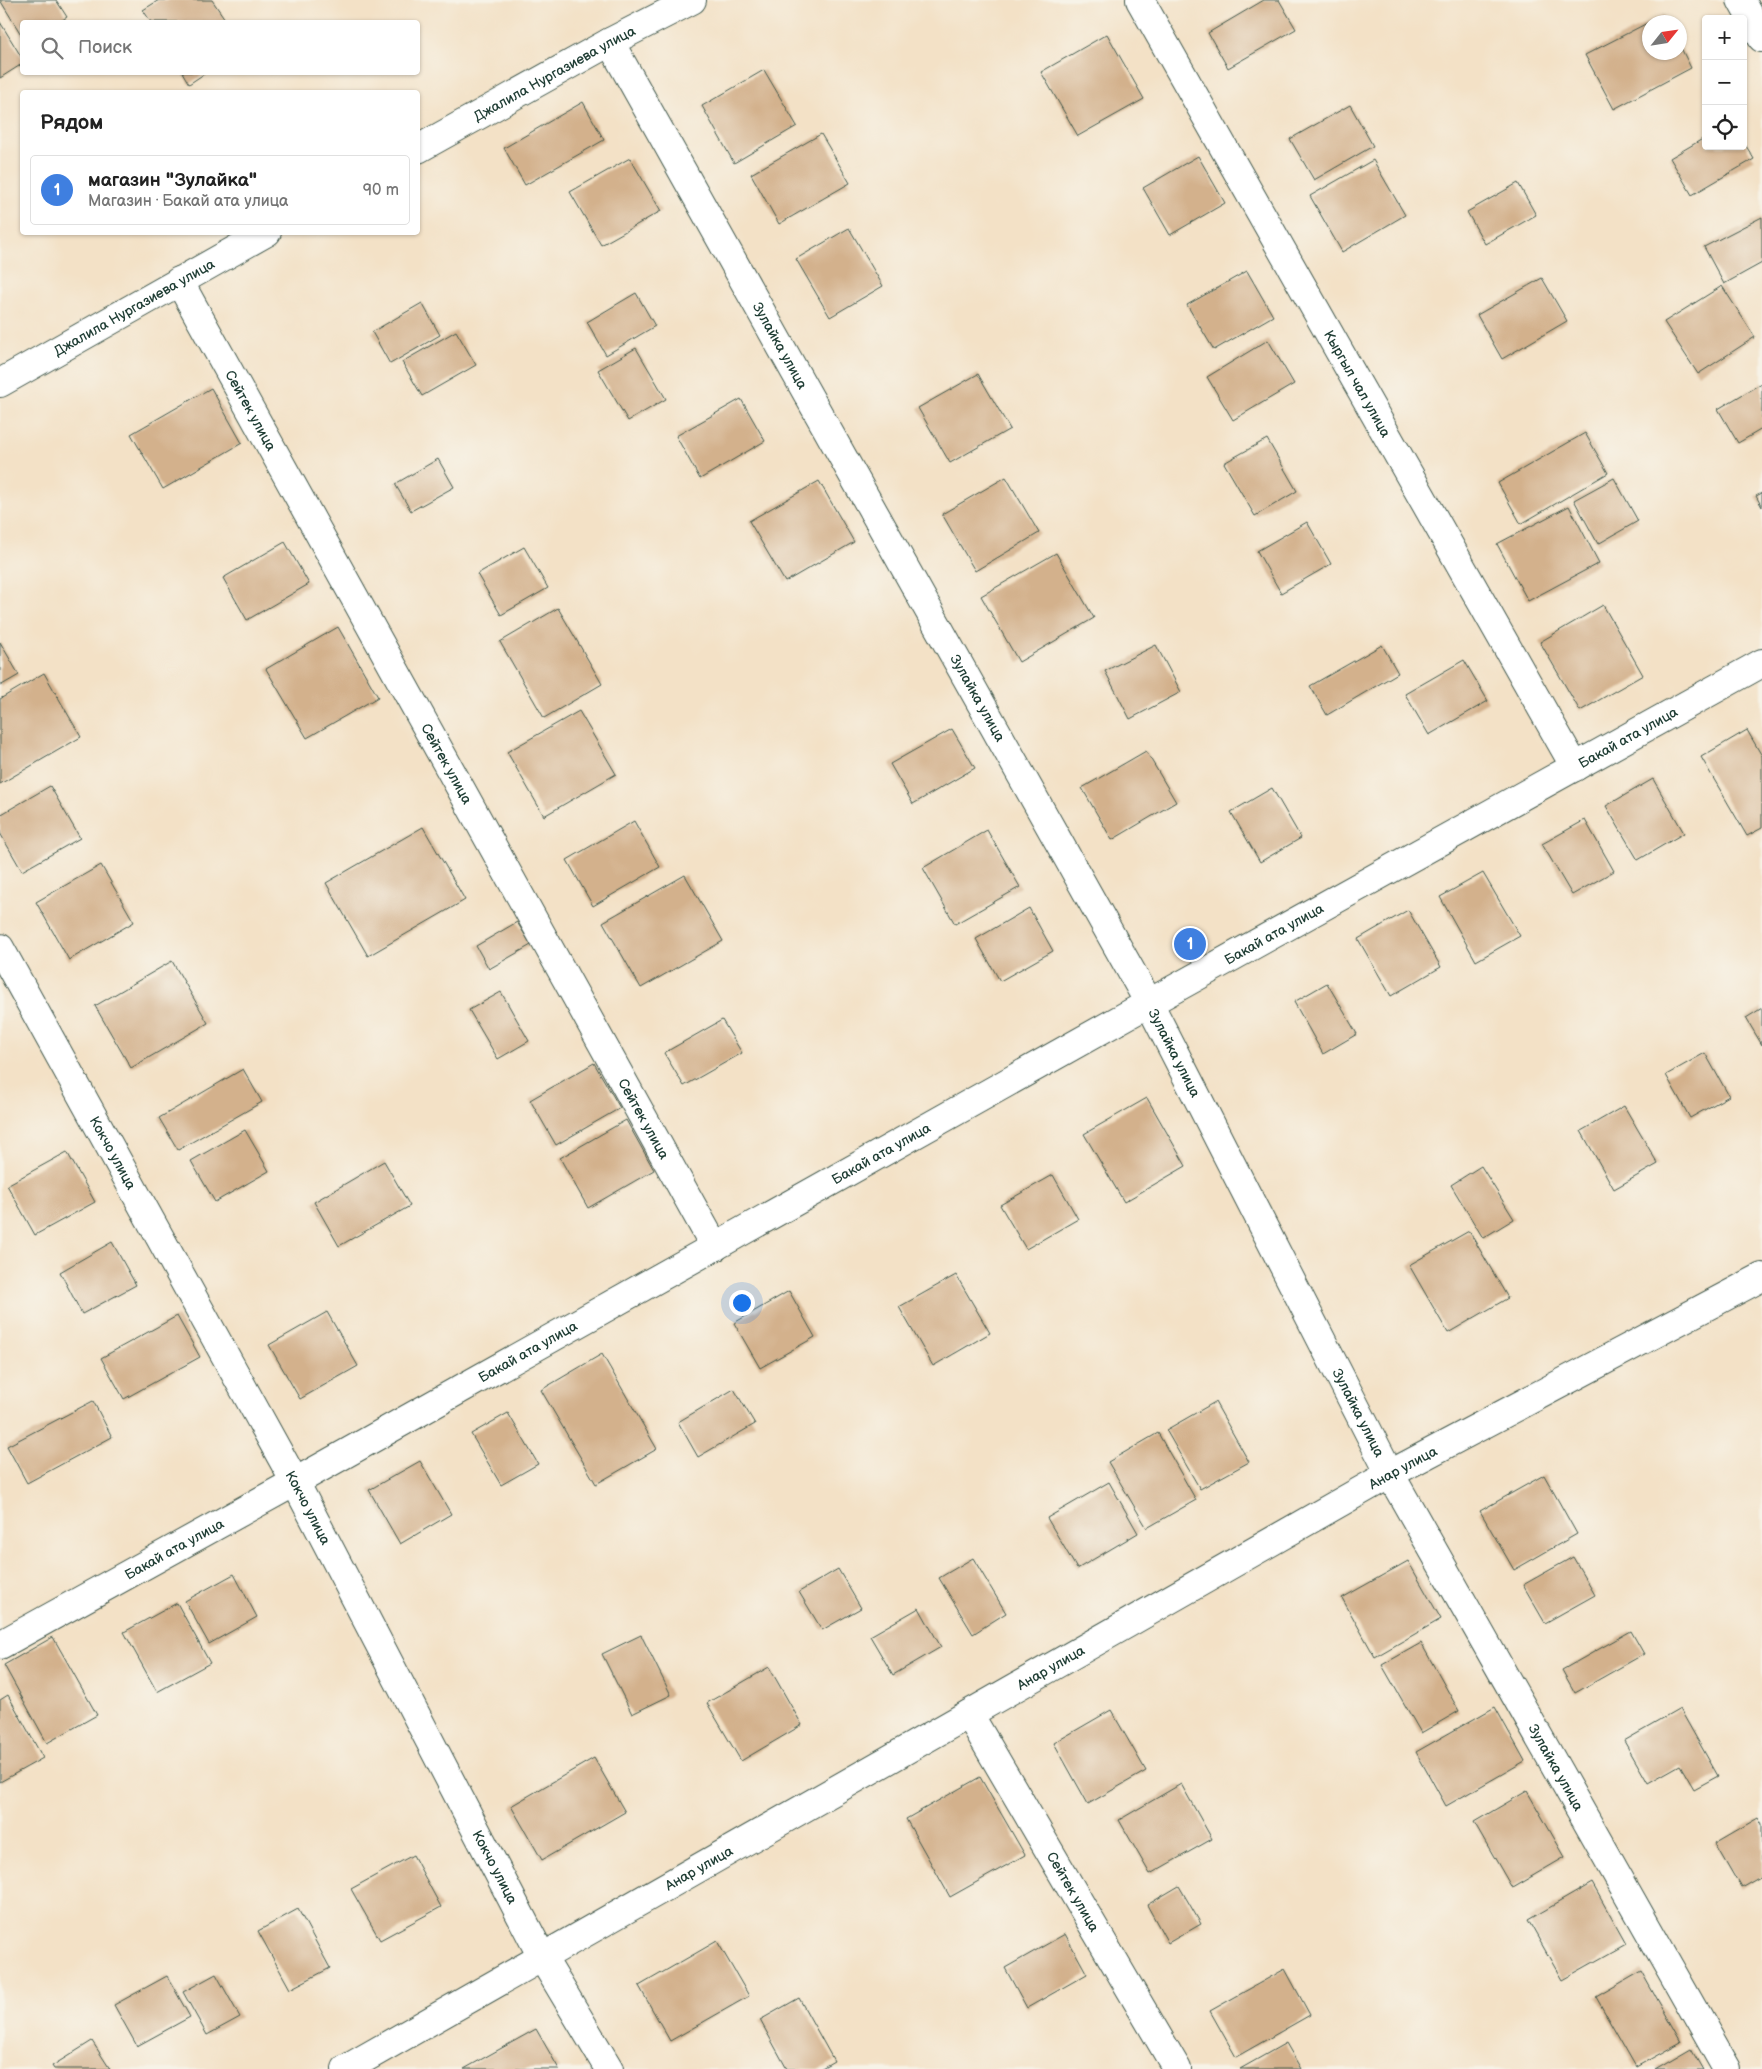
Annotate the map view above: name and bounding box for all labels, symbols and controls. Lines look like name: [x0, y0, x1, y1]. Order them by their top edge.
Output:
north arrow: [1642, 15, 1687, 60]
map controls: [1702, 15, 1747, 150]
button: +: [1702, 15, 1747, 60]
search box: [20, 20, 420, 75]
street label: Джалила Нургазиева улица: [471, 22, 639, 125]
icon: search: [38, 34, 66, 62]
text: Поиск: [78, 36, 132, 59]
button: −: [1702, 60, 1747, 105]
button: locate: [1702, 105, 1747, 150]
text: Рядом: [40, 110, 103, 135]
text: магазин "Зулайка": [88, 169, 257, 192]
text: 1: [54, 181, 60, 200]
text: 90 m: [363, 181, 399, 200]
text: Магазин · Бакай ата улица: [88, 192, 289, 211]
street label: Джалила Нургазиева улица: [51, 255, 218, 359]
street label: Зулайка улица: [749, 299, 812, 393]
street label: Кыргыл чал улица: [1320, 327, 1395, 441]
street label: Сейтек улица: [222, 367, 280, 454]
street label: Зулайка улица: [947, 651, 1009, 745]
street label: Бакай ата улица: [1576, 703, 1681, 772]
street label: Сейтек улица: [418, 720, 476, 808]
street label: Бакай ата улица: [1221, 899, 1327, 968]
pin: 1: [1174, 925, 1206, 963]
street label: Зулайка улица: [1145, 1006, 1205, 1101]
street label: Сейтек улица: [615, 1075, 673, 1163]
street label: Кокчо улица: [86, 1113, 141, 1193]
street label: Бакай ата улица: [829, 1118, 934, 1188]
your location: [729, 1290, 755, 1316]
street label: Бакай ата улица: [475, 1317, 581, 1386]
street label: Зулайка улица: [1329, 1366, 1389, 1460]
street label: Анар улица: [1365, 1442, 1441, 1493]
street label: Кокчо улица: [282, 1468, 335, 1548]
street label: Бакай ата улица: [122, 1514, 227, 1583]
street label: Анар улица: [1013, 1641, 1088, 1694]
street label: Зулайка улица: [1525, 1721, 1588, 1814]
street label: Кокчо улица: [469, 1827, 522, 1907]
street label: Анар улица: [661, 1842, 736, 1894]
street label: Сейтек улица: [1043, 1849, 1103, 1935]

